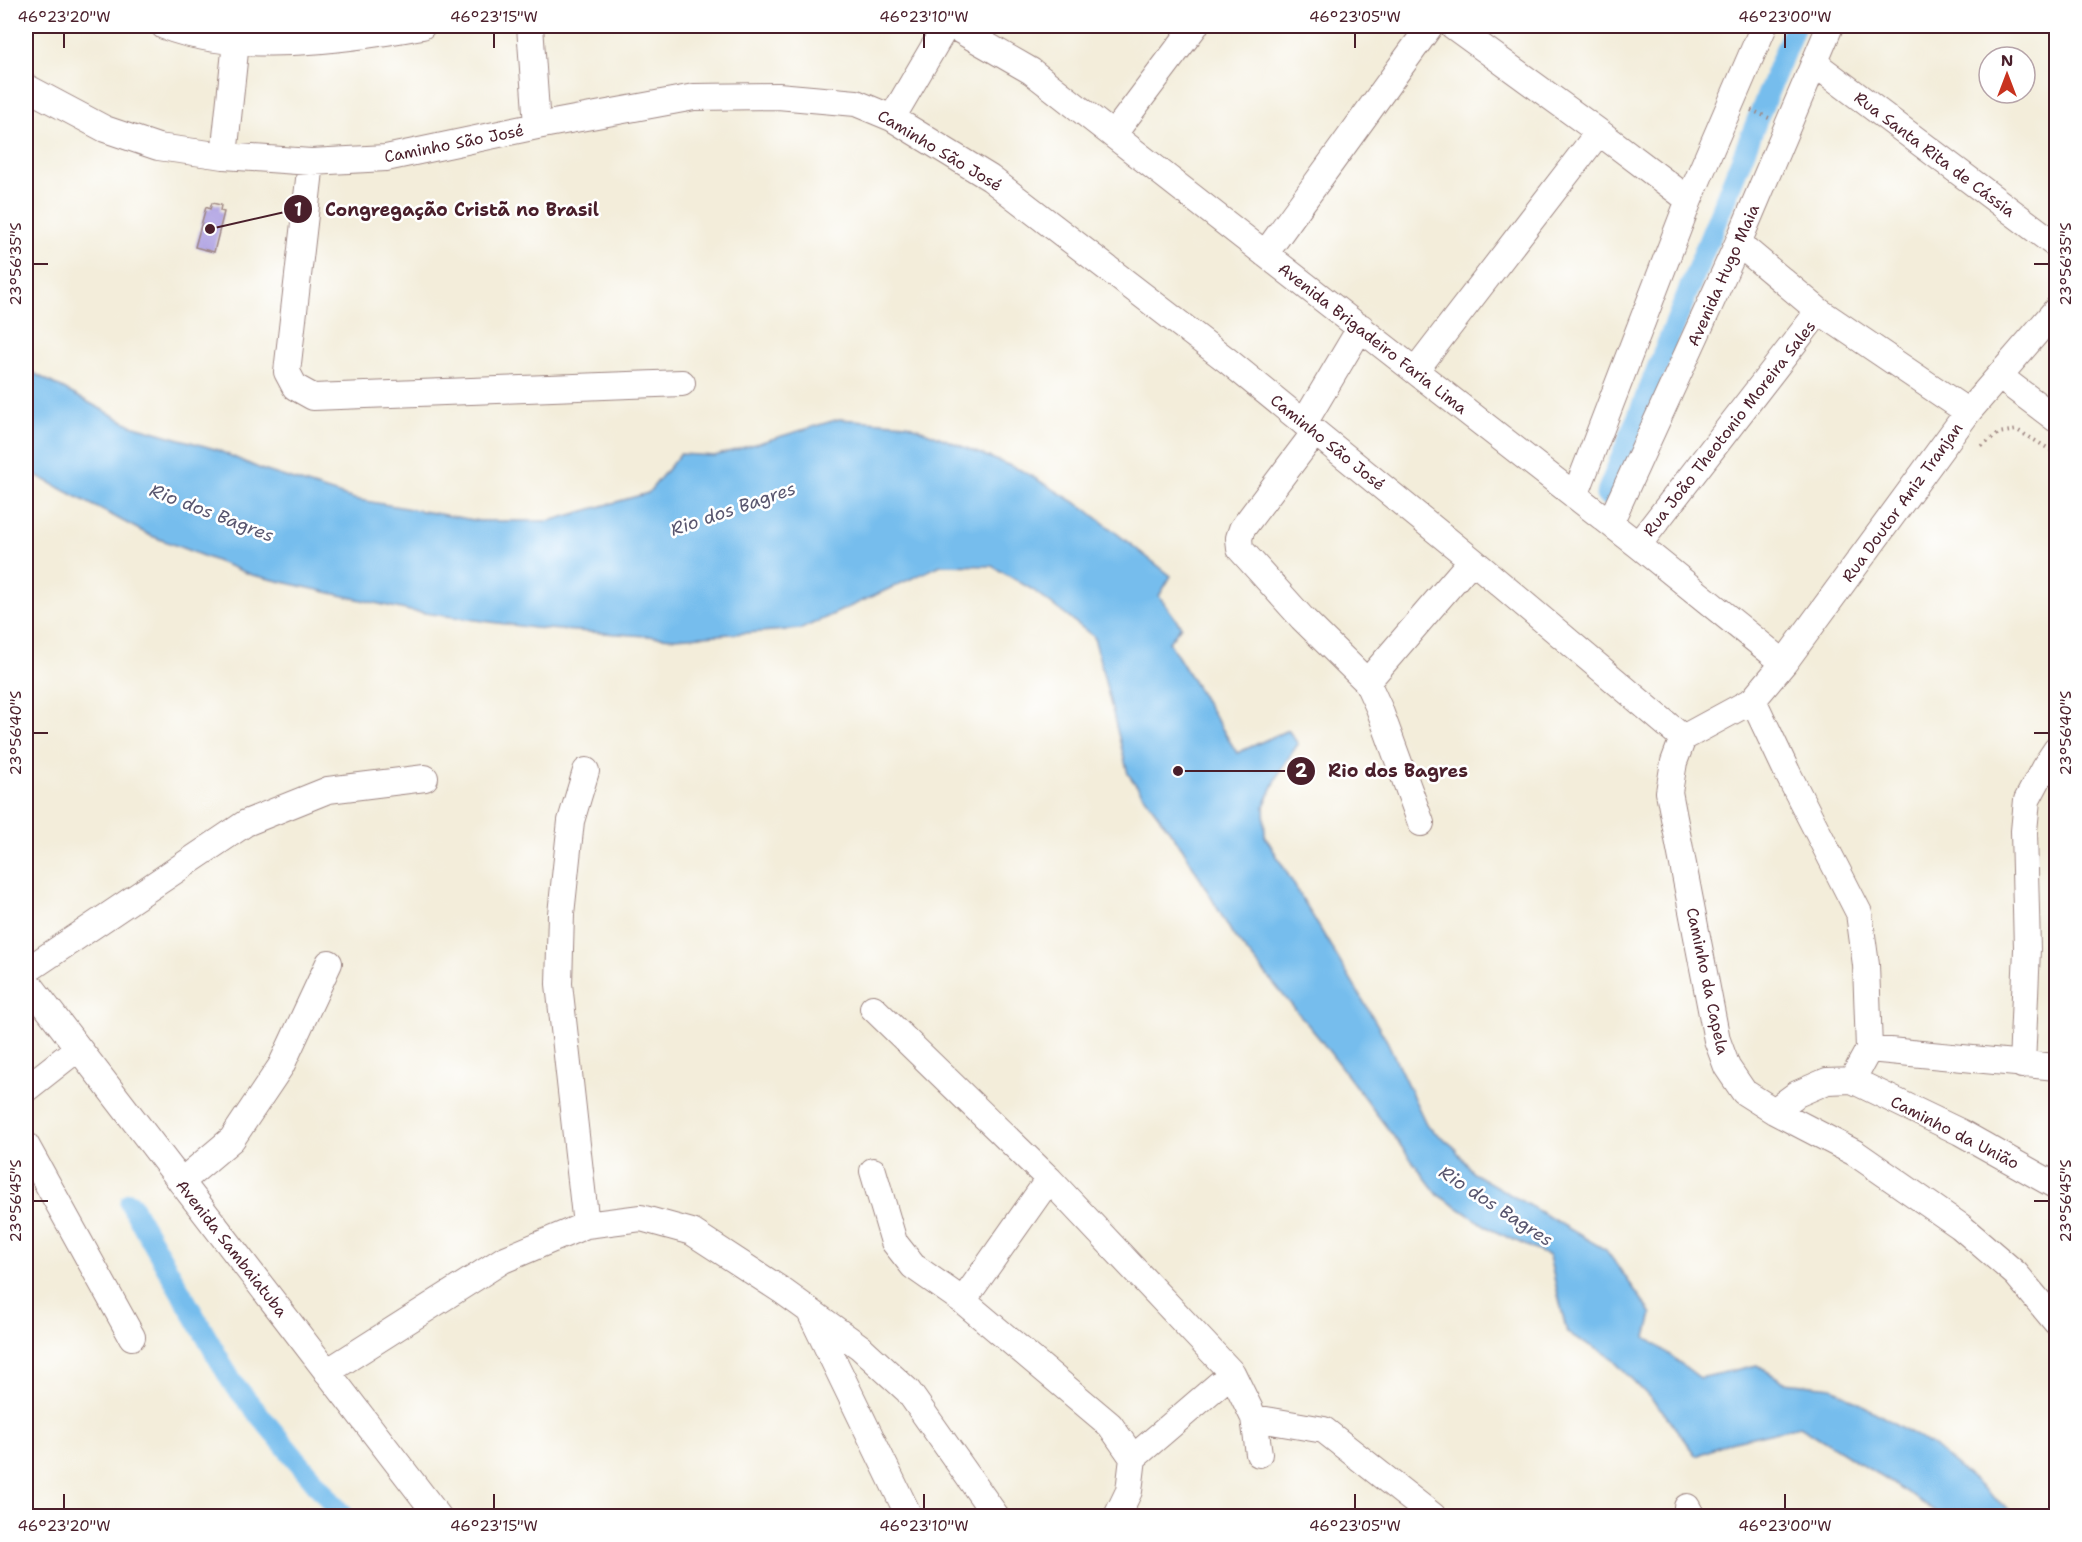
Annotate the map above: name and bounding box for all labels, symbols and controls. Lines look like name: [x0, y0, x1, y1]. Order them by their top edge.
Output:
text: 46°23'20"W: [17, 7, 111, 27]
text: 46°23'15"W: [450, 7, 538, 27]
text: 46°23'10"W: [879, 7, 969, 27]
text: 46°23'05"W: [1309, 7, 1401, 27]
text: 46°23'00"W: [1738, 7, 1832, 27]
north arrow: [1977, 45, 2037, 105]
text: N: [2001, 50, 2013, 71]
street label: Rua Santa Rita de Cássia: [1850, 87, 2019, 222]
street label: Caminho São José: [874, 105, 1006, 196]
street label: Caminho São José: [383, 120, 526, 167]
callout: Congregação Cristã no Brasil: [283, 191, 611, 227]
text: 1: [294, 198, 302, 222]
text: Congregação Cristã no Brasil: [325, 198, 599, 222]
street label: Avenida Hugo Maia: [1683, 201, 1764, 349]
text: 23°56'35"S: [6, 222, 26, 306]
text: 23°56'35"S: [2056, 222, 2076, 306]
street label: Avenida Brigadeiro Faria Lima: [1274, 258, 1471, 419]
street label: Rua João Theotonio Moreira Sales: [1639, 316, 1820, 541]
street label: Caminho São José: [1266, 390, 1389, 495]
street label: Rua Doutor Aniz Tranjan: [1837, 418, 1968, 586]
water label: Rio dos Bagres: [667, 476, 799, 542]
water label: Rio dos Bagres: [146, 478, 278, 548]
text: 23°56'40"S: [6, 691, 26, 775]
text: 23°56'40"S: [2056, 691, 2076, 775]
callout: Rio dos Bagres: [1286, 753, 1480, 789]
text: 2: [1295, 759, 1308, 783]
text: Rio dos Bagres: [1328, 759, 1468, 783]
street label: Caminho da Capela: [1682, 906, 1733, 1057]
street label: Caminho da União: [1887, 1091, 2023, 1174]
text: 23°56'45"S: [6, 1160, 26, 1243]
water label: Rio dos Bagres: [1434, 1160, 1558, 1252]
text: 23°56'45"S: [2056, 1160, 2076, 1243]
street label: Avenida Sambaiatuba: [171, 1175, 292, 1321]
text: 46°23'20"W: [17, 1516, 111, 1536]
text: 46°23'15"W: [450, 1516, 538, 1536]
text: 46°23'10"W: [879, 1516, 969, 1536]
text: 46°23'05"W: [1309, 1516, 1401, 1536]
text: 46°23'00"W: [1738, 1516, 1832, 1536]

